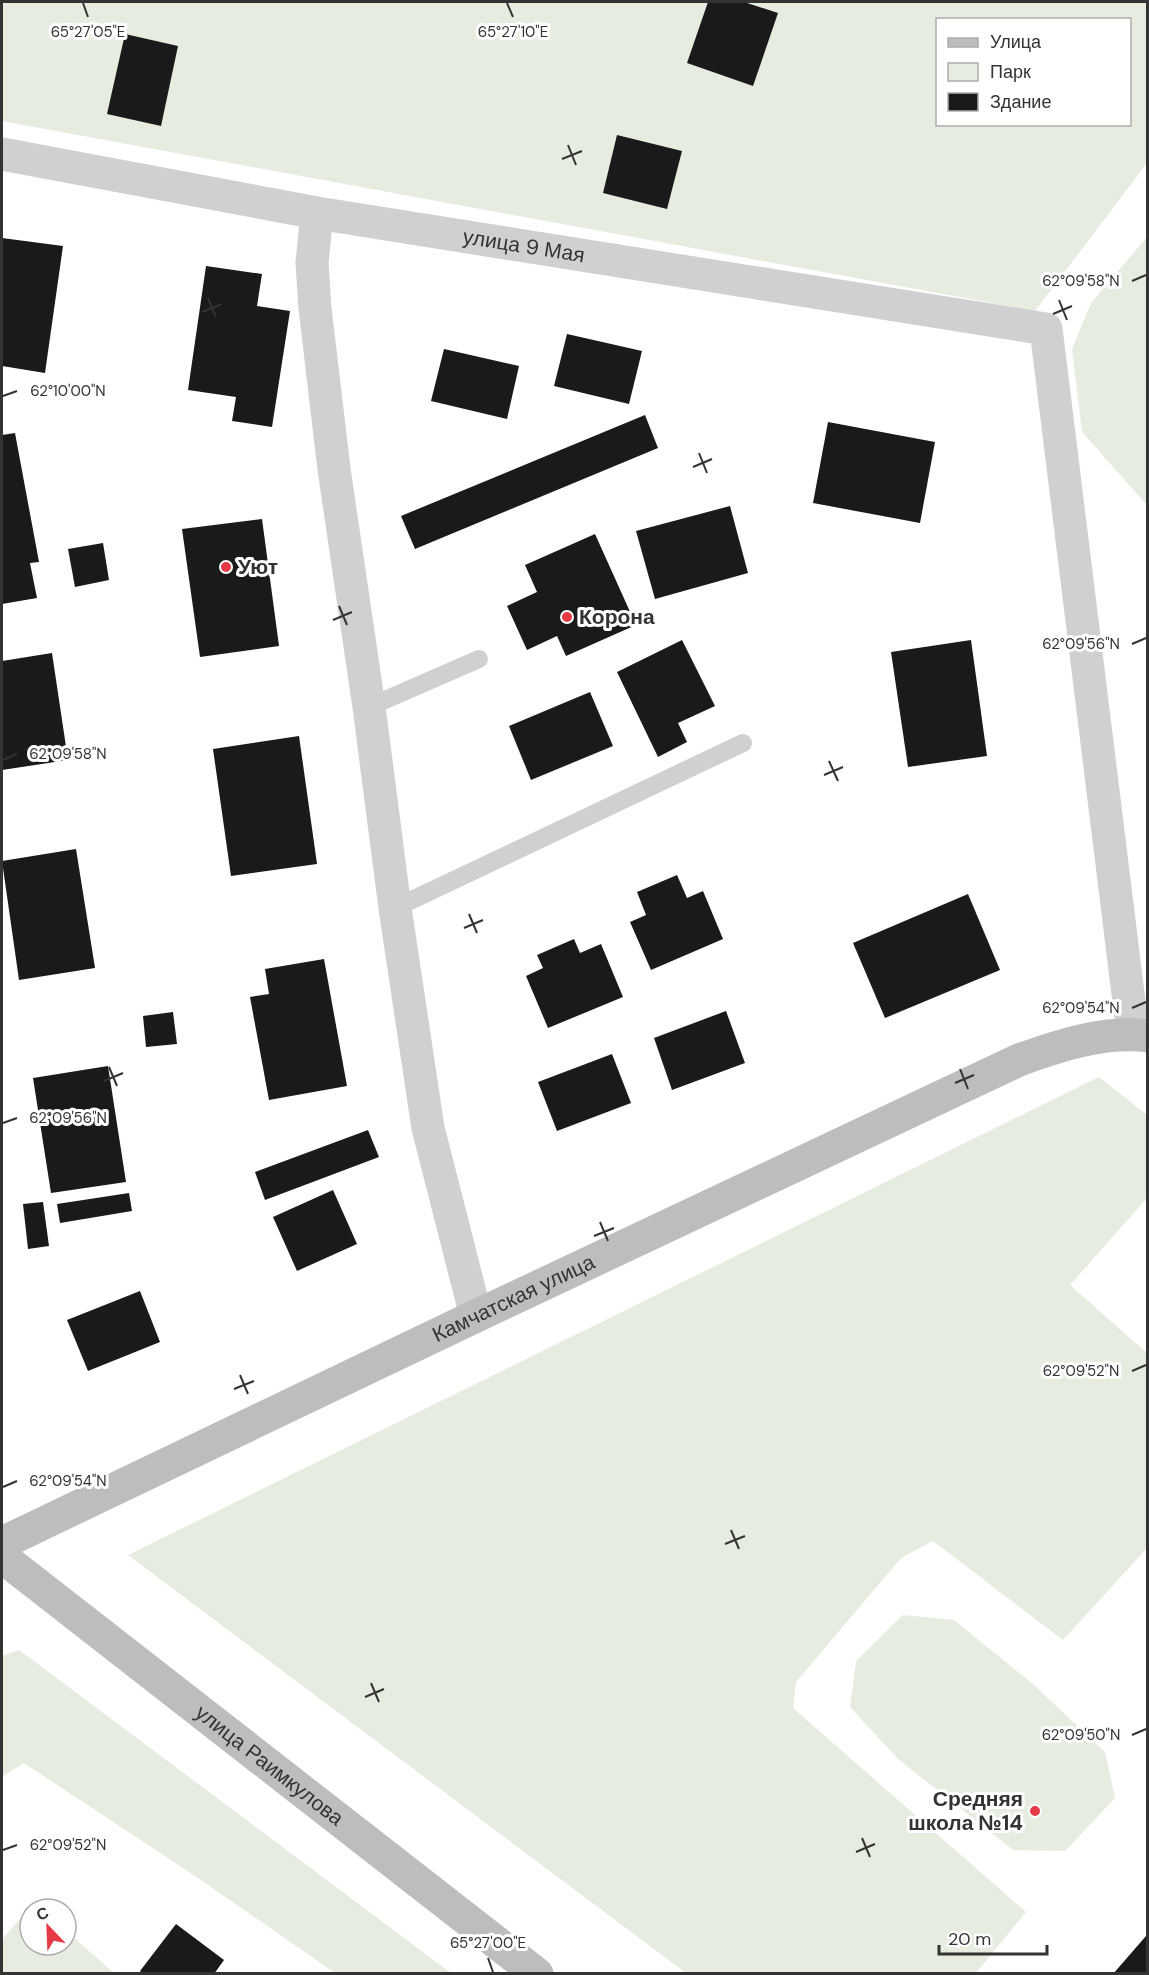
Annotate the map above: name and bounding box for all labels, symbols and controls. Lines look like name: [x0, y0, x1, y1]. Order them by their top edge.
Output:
legend: [936, 18, 1131, 126]
text: 65°27'05"E: [51, 22, 125, 42]
text: 65°27'10"E: [478, 22, 548, 42]
text: Улица: [990, 30, 1042, 54]
text: Парк: [990, 60, 1031, 84]
text: Здание: [990, 90, 1051, 114]
street label: улица 9 Мая: [461, 222, 587, 269]
text: 62°09'58"N: [1042, 271, 1120, 291]
text: 62°10'00"N: [30, 381, 106, 401]
place label: Уют: [238, 553, 278, 581]
marker: Уют: [219, 560, 233, 574]
place label: Корона: [579, 603, 655, 631]
marker: Корона: [560, 610, 574, 624]
text: 62°09'56"N: [1042, 634, 1120, 654]
text: 62°09'58"N: [29, 744, 107, 764]
text: 62°09'54"N: [1042, 998, 1120, 1018]
text: 62°09'56"N: [29, 1108, 107, 1128]
street label: Камчатская улица: [428, 1248, 600, 1349]
text: 62°09'52"N: [1043, 1361, 1119, 1381]
text: 62°09'54"N: [29, 1471, 107, 1491]
street label: улица Раимкулова: [189, 1699, 350, 1832]
text: 62°09'50"N: [1042, 1725, 1120, 1745]
place label: Средняя школа №14: [908, 1785, 1023, 1837]
marker: Средняя школа №14: [1028, 1804, 1042, 1818]
text: 62°09'52"N: [30, 1835, 106, 1855]
north arrow: [18, 1897, 78, 1957]
text: С: [33, 1902, 52, 1926]
scale bar: [939, 1918, 1047, 1956]
text: 20 m: [948, 1927, 991, 1951]
text: 65°27'00"E: [450, 1933, 526, 1953]

